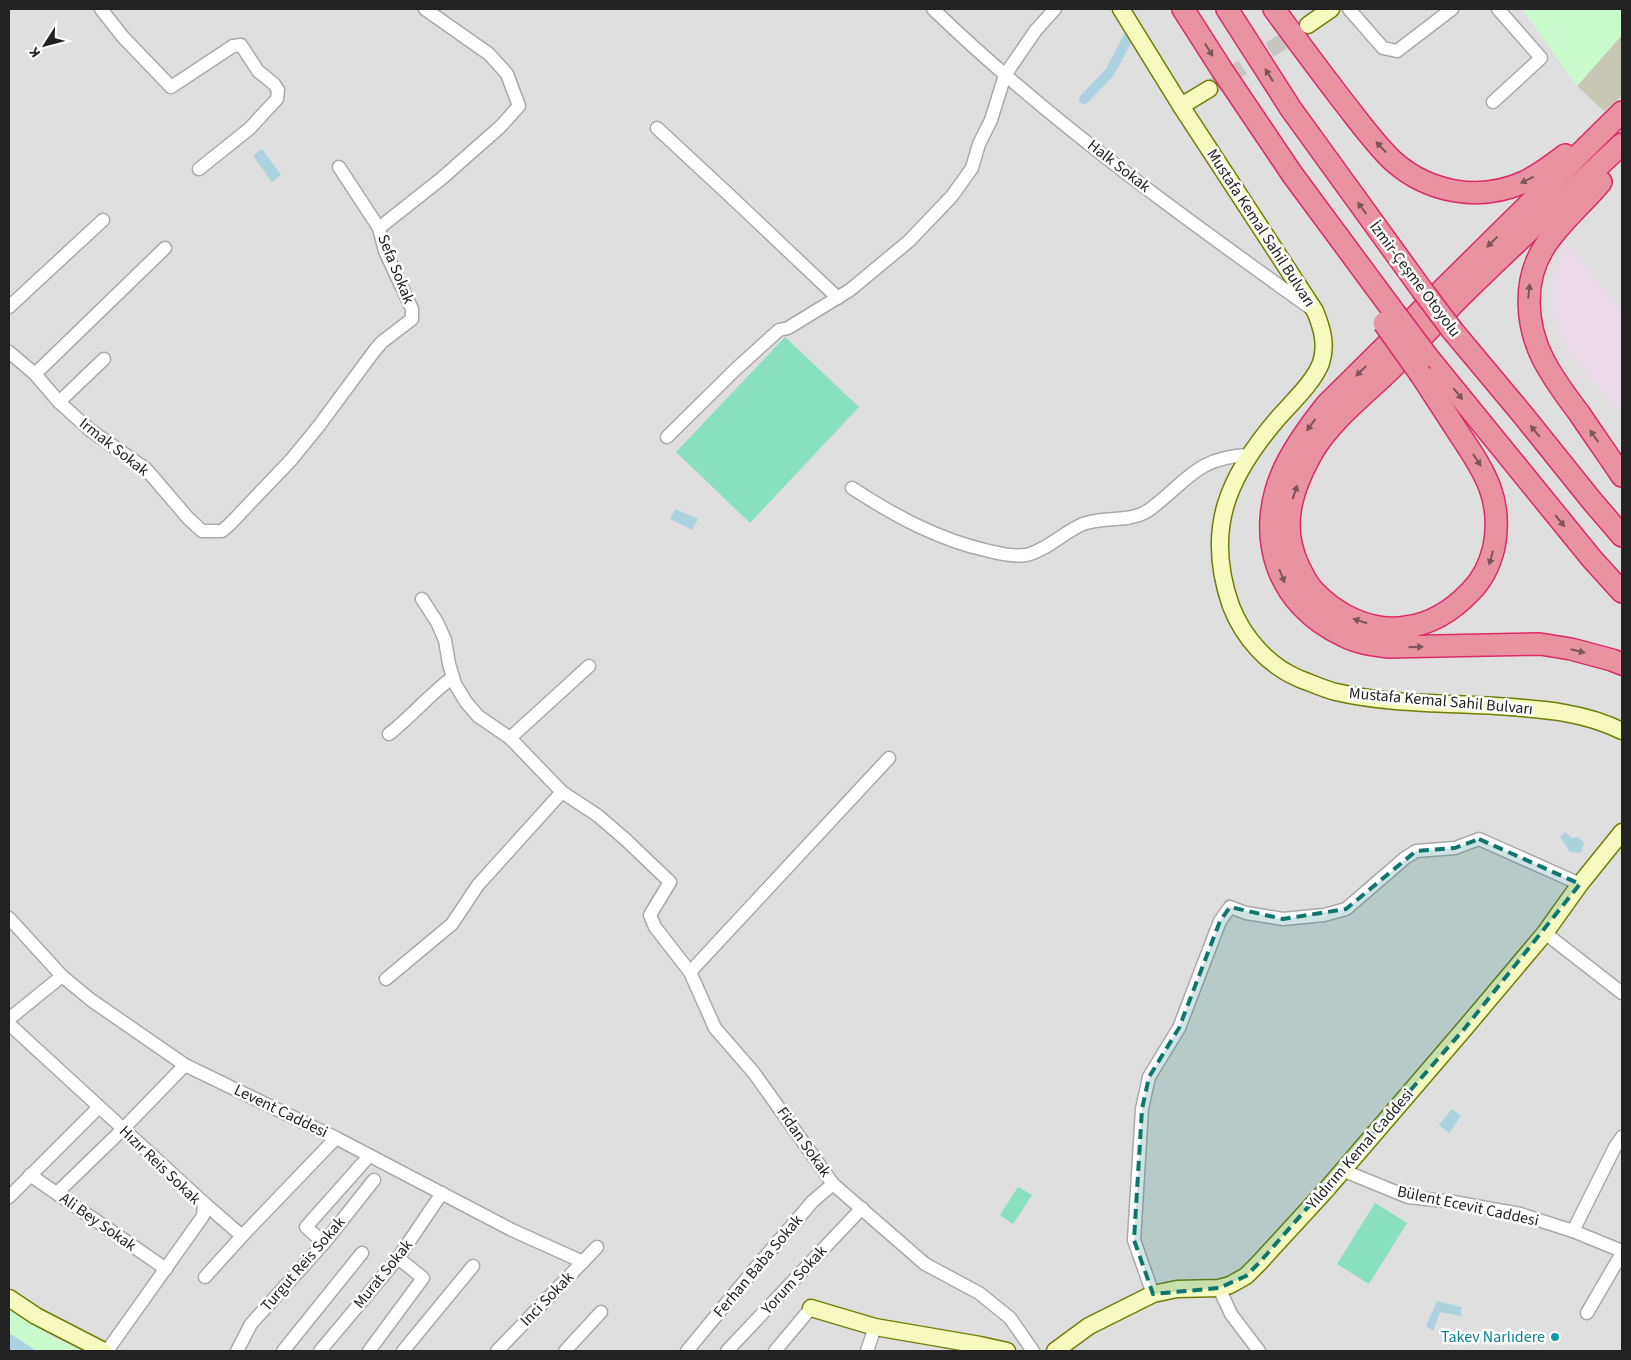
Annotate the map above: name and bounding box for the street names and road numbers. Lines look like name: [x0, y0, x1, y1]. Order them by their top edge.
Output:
street label: Halk Sokak: [1083, 134, 1155, 198]
street label: Mustafa Kemal Sahil Bulvarı: [1202, 145, 1320, 311]
street label: İzmir-Çeşme Otoyolu: [1364, 217, 1466, 341]
street label: Sefa Sokak: [372, 231, 420, 307]
street label: Irmak Sokak: [74, 413, 154, 481]
street label: Mustafa Kemal Sahil Bulvarı: [1348, 682, 1534, 720]
street label: Levent Caddesi: [230, 1079, 332, 1143]
street label: Yıldırım Kemal Caddesi: [1301, 1084, 1419, 1215]
street label: Fidan Sokak: [772, 1102, 836, 1182]
street label: Hızır Reis Sokak: [114, 1120, 206, 1210]
street label: Bülent Ecevit Caddesi: [1395, 1180, 1541, 1232]
street label: Ali Bey Sokak: [55, 1187, 141, 1257]
street label: Ferhan Baba Sokak: [708, 1210, 808, 1322]
street label: Turgut Reis Sokak: [256, 1212, 350, 1316]
street label: Murat Sokak: [348, 1235, 418, 1313]
street label: Yorum Sokak: [755, 1241, 832, 1320]
street label: Inci Sokak: [515, 1267, 579, 1331]

